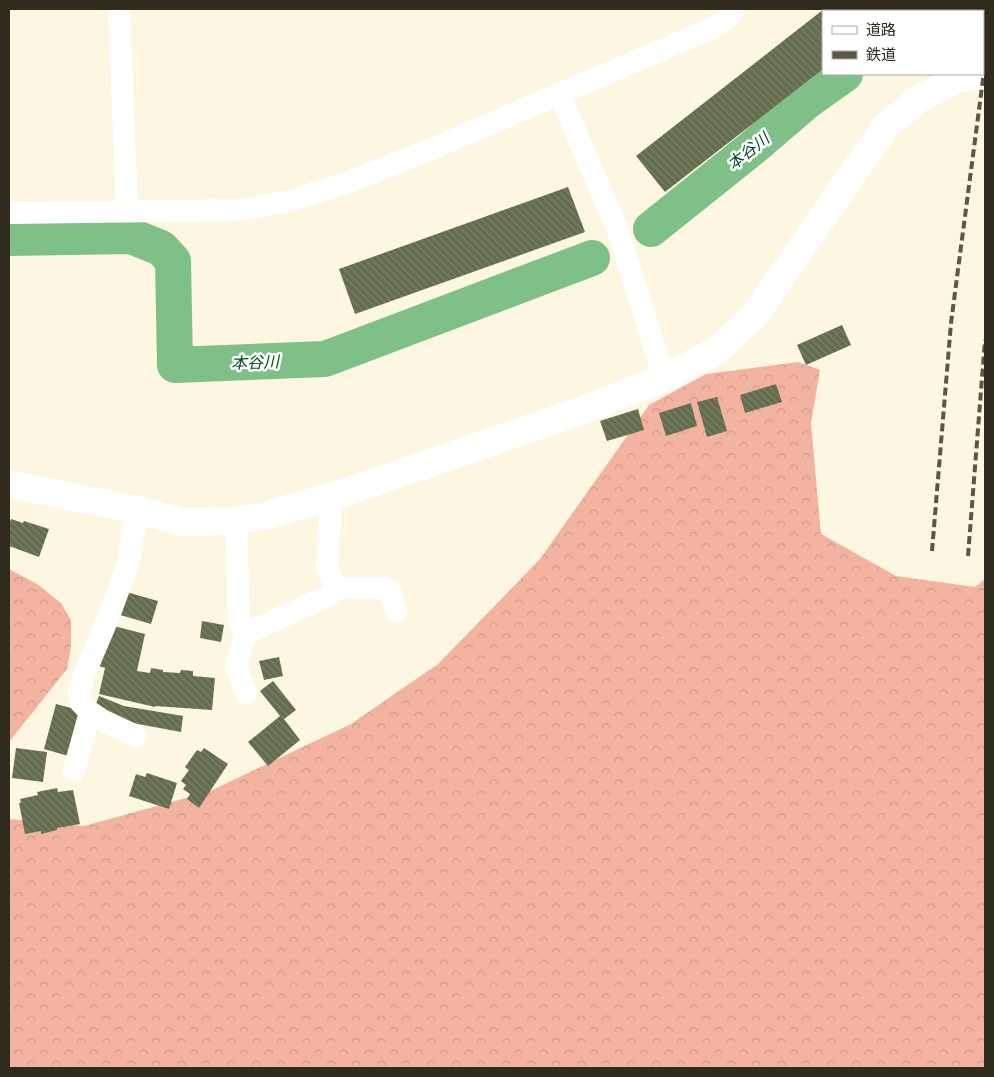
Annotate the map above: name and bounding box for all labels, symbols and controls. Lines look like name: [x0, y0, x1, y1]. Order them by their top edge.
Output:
legend: [822, 10, 984, 75]
text: 道路: [866, 21, 896, 39]
text: 鉄道: [866, 46, 896, 64]
water label: 本谷川: [724, 128, 774, 174]
water label: 本谷川: [231, 352, 281, 373]

